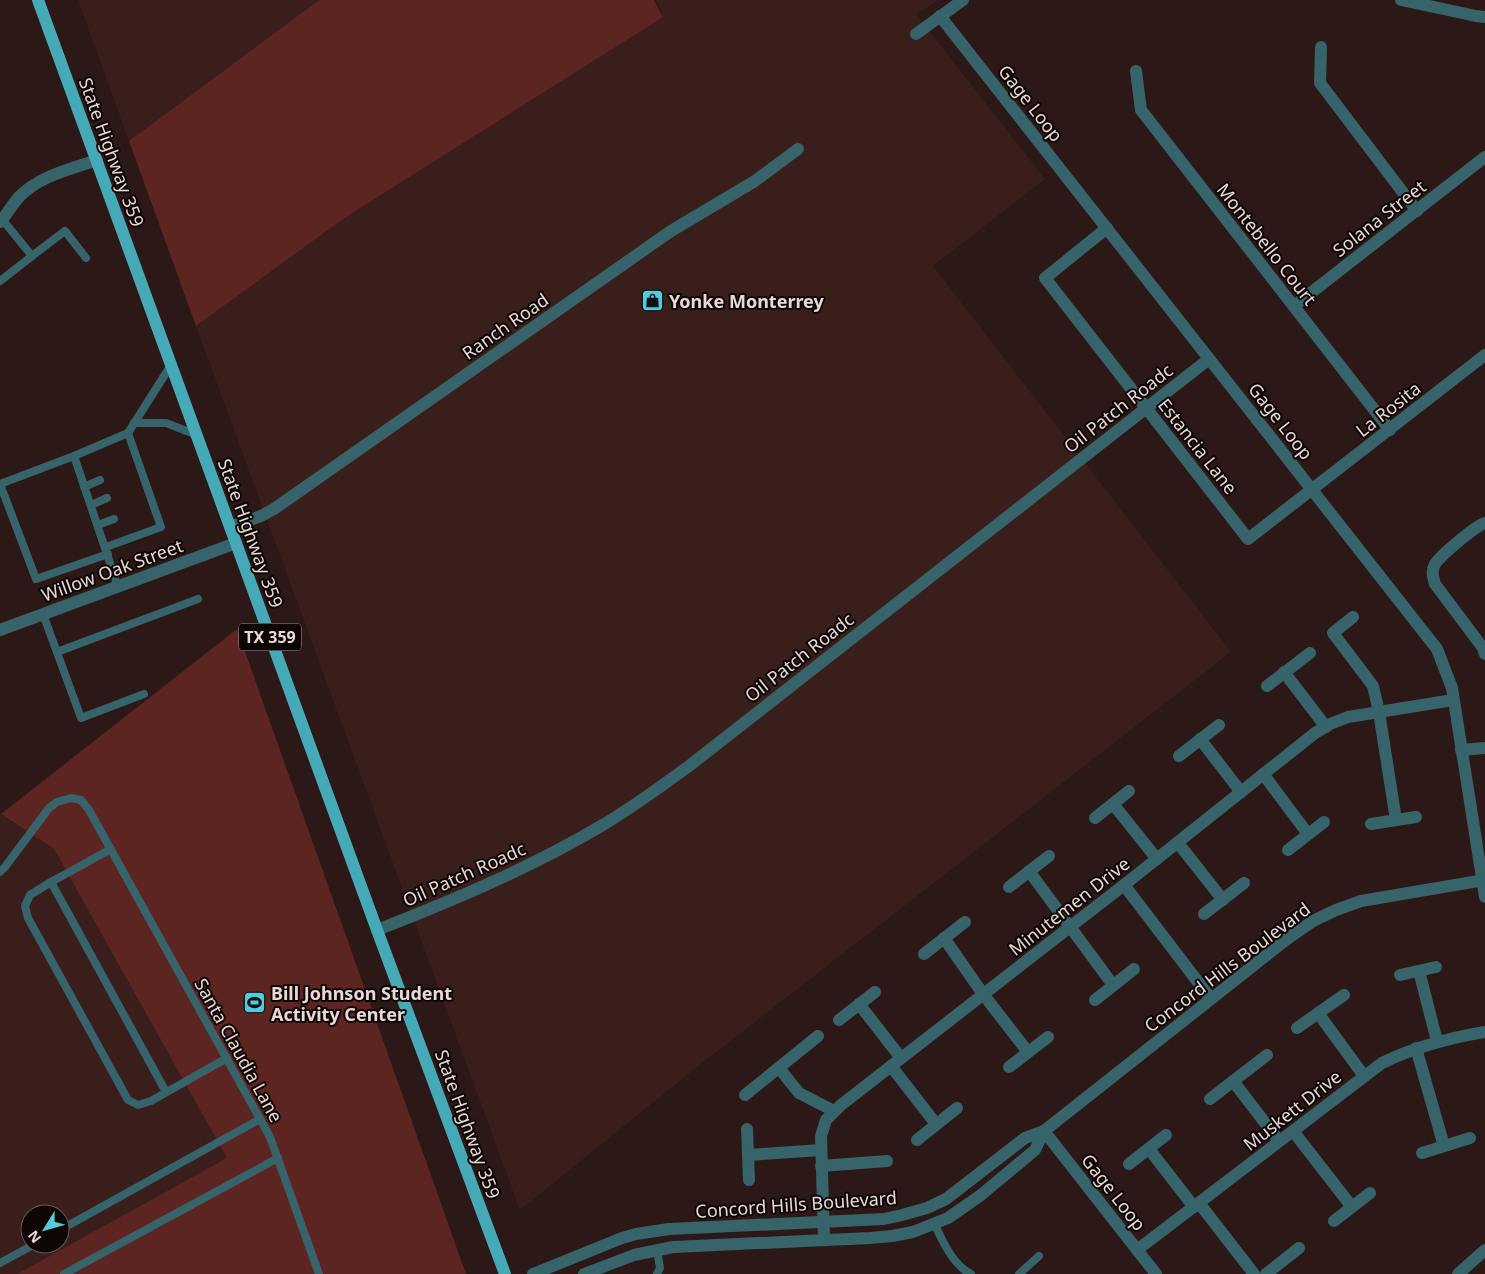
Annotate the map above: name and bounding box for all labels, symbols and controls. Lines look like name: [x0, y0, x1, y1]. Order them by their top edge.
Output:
street label: Gage Loop: [993, 60, 1069, 146]
street label: State Highway 359: [74, 74, 150, 230]
street label: Solana Street: [1328, 174, 1431, 262]
street label: Montebello Court: [1212, 178, 1322, 310]
street label: Ranch Road: [457, 287, 553, 365]
shop icon: Yonke Monterrey: [641, 289, 665, 313]
place label: Yonke Monterrey: [669, 289, 825, 313]
street label: Oil Patch Roadc: [1059, 358, 1178, 458]
street label: La Rosita: [1351, 376, 1425, 442]
street label: Gage Loop: [1243, 378, 1319, 464]
street label: Estancia Lane: [1153, 393, 1243, 499]
street label: State Highway 359: [213, 455, 289, 611]
street label: Willow Oak Street: [38, 533, 186, 607]
street label: Oil Patch Roadc: [740, 607, 859, 707]
road number: TX 359: [239, 624, 301, 650]
street label: Oil Patch Roadc: [399, 836, 529, 912]
street label: Minutemen Drive: [1004, 851, 1134, 961]
street label: Concord Hills Boulevard: [1139, 897, 1315, 1037]
street label: Santa Claudia Lane: [189, 974, 289, 1126]
place label: Bill Johnson Student Activity Center: [271, 981, 452, 1026]
sports icon: Bill Johnson Student Activity Center: [243, 991, 267, 1015]
street label: State Highway 359: [430, 1046, 506, 1202]
street label: Muskett Drive: [1238, 1064, 1346, 1156]
street label: Gage Loop: [1076, 1149, 1152, 1235]
street label: Concord Hills Boulevard: [694, 1185, 898, 1223]
north arrow: [20, 1204, 70, 1254]
text: N: [23, 1227, 45, 1247]

